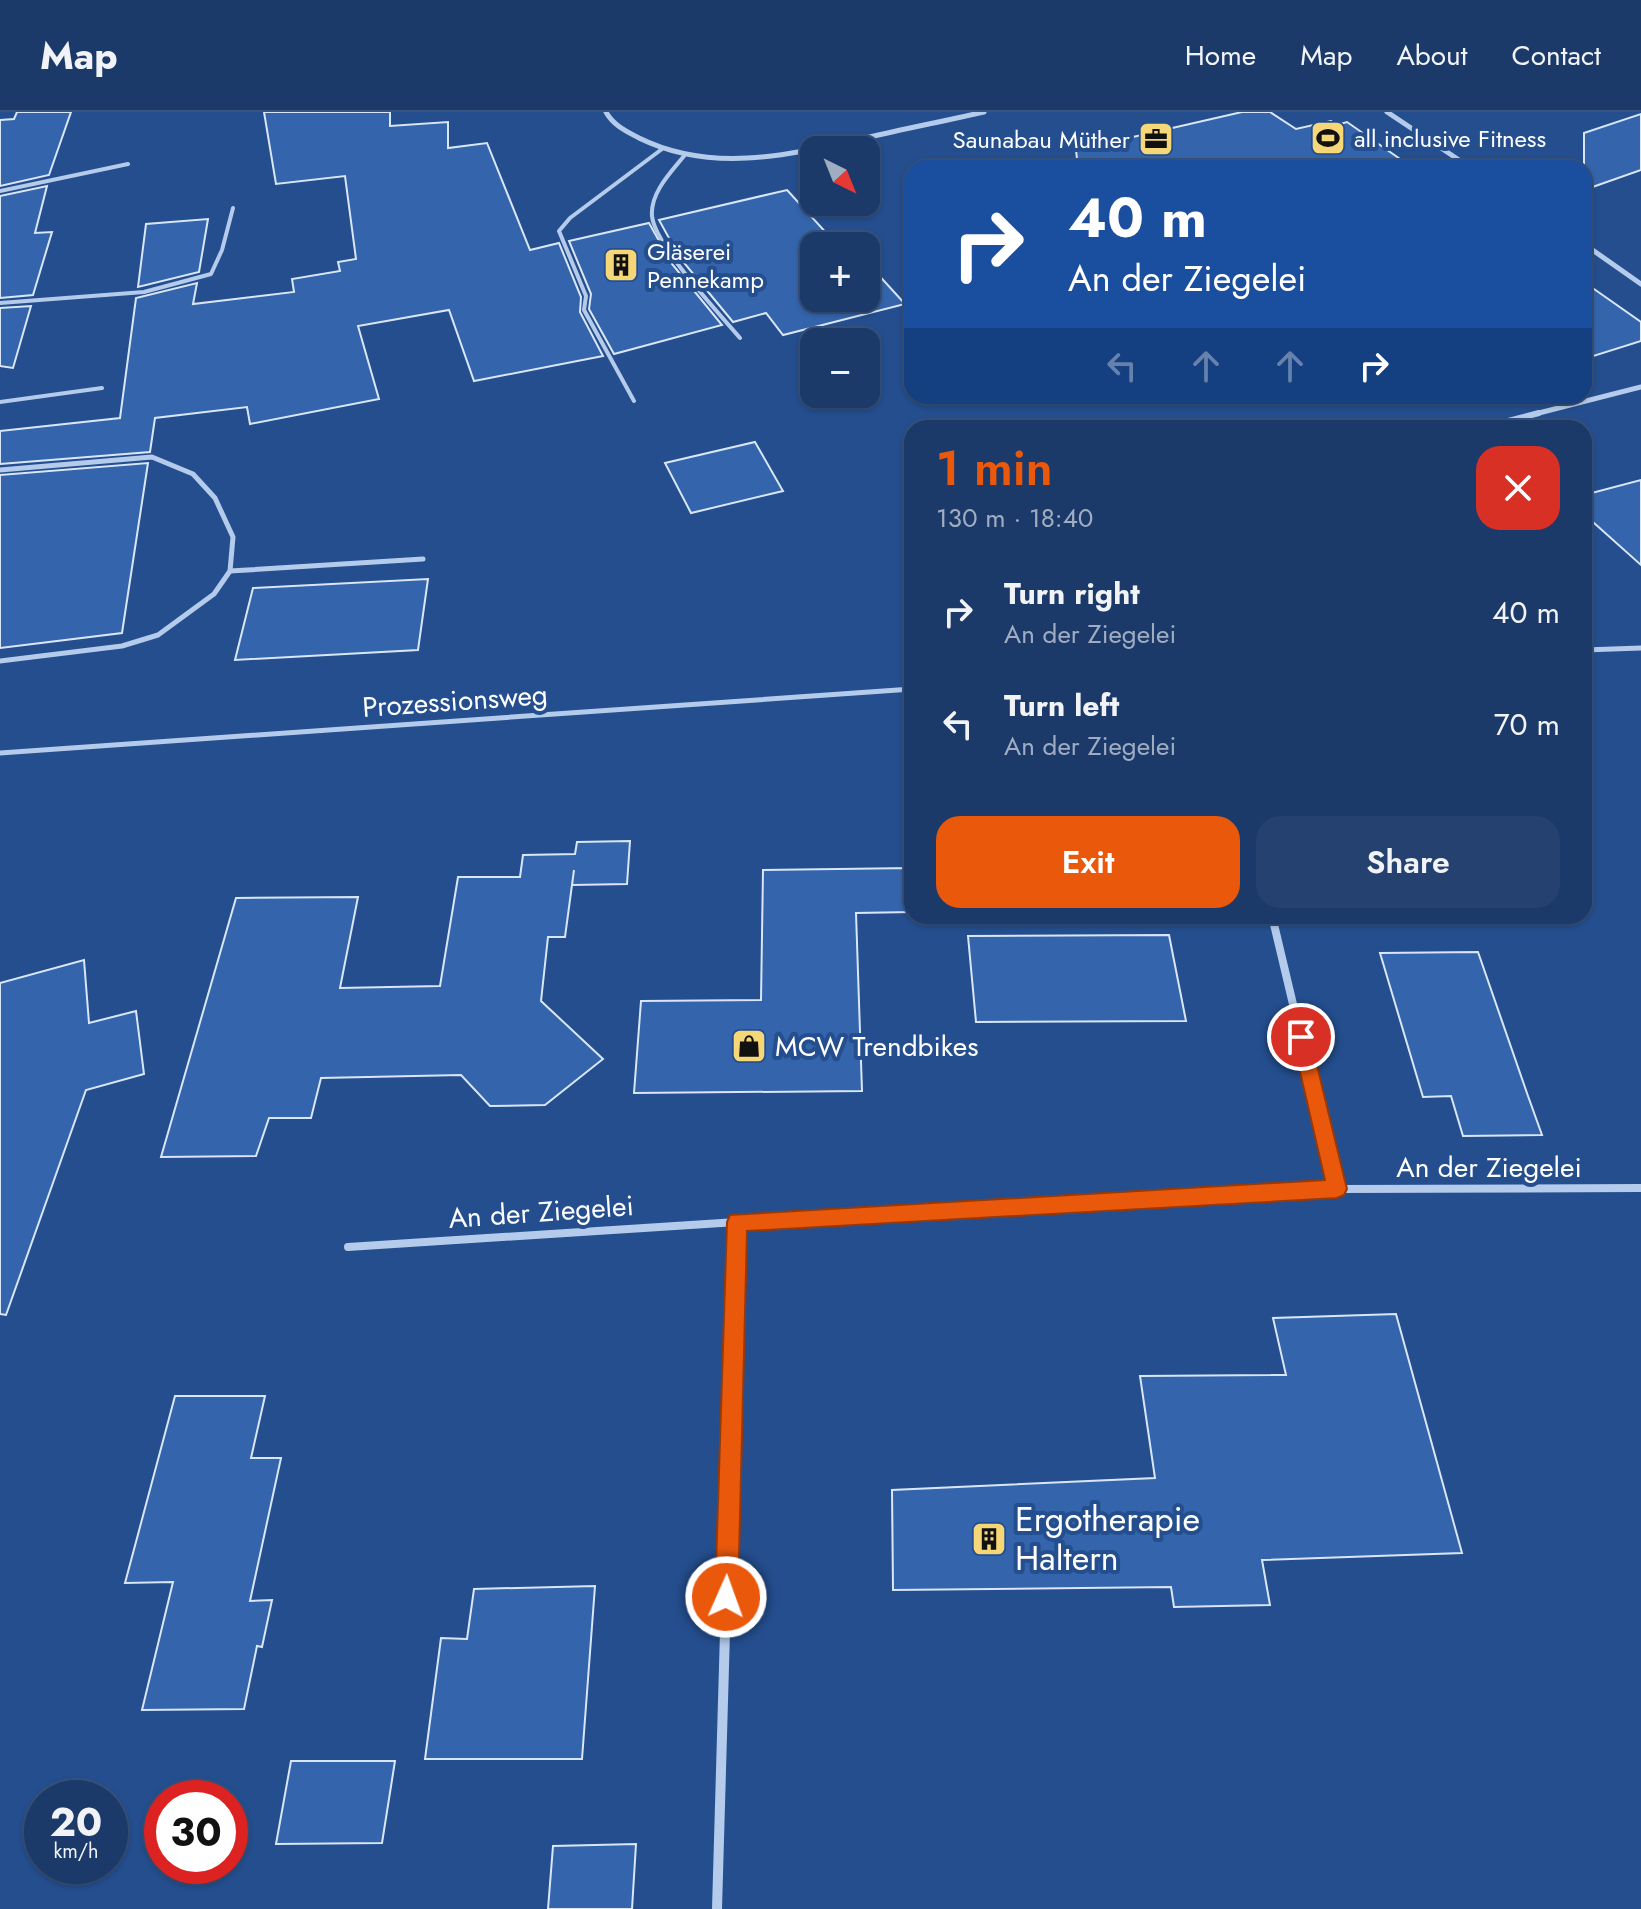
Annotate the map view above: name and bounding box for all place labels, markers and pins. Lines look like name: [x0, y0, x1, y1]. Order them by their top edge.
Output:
sports icon: all inclusive Fitness: [1309, 119, 1347, 157]
office icon: Saunabau Müther: [1137, 120, 1175, 158]
place label: all inclusive Fitness: [1354, 121, 1546, 156]
place label: Saunabau Müther: [953, 122, 1131, 157]
place label: Gläserei Pennekamp: [647, 234, 764, 297]
building icon: Gläserei Pennekamp: [602, 246, 640, 284]
pin: [1267, 1003, 1335, 1071]
place label: MCW Trendbikes: [775, 1026, 978, 1067]
shop icon: MCW Trendbikes: [730, 1027, 768, 1065]
place label: Ergotherapie Haltern: [1015, 1495, 1200, 1583]
building icon: Ergotherapie Haltern: [970, 1520, 1008, 1558]

